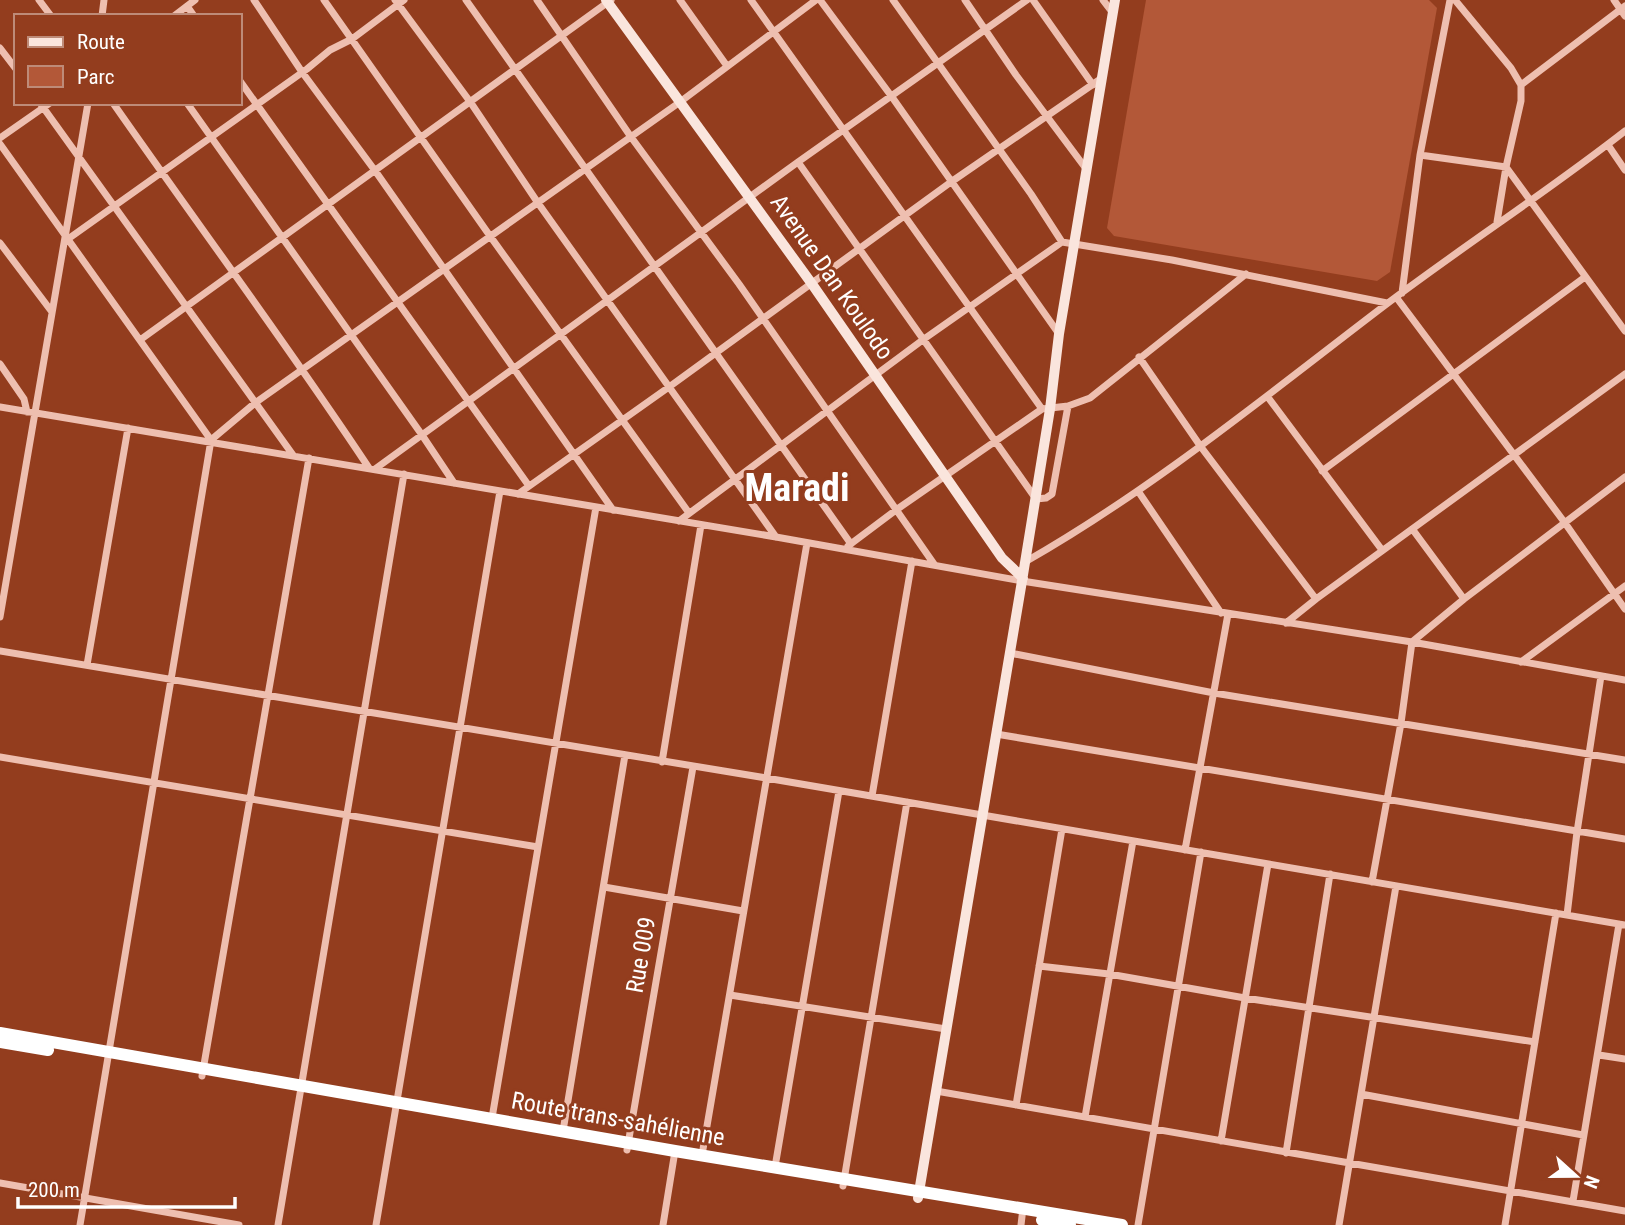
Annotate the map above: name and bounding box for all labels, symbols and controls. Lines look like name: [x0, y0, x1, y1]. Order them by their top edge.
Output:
legend: [14, 14, 242, 105]
text: Route: [77, 30, 125, 54]
text: Parc: [77, 65, 115, 89]
street label: Avenue Dan Koulodo: [765, 189, 899, 365]
district label: Maradi: [744, 466, 850, 510]
street label: Rue 009: [621, 915, 661, 995]
street label: Route trans-sahélienne: [509, 1086, 727, 1152]
north arrow: [1541, 1141, 1611, 1211]
scale bar: [18, 1166, 234, 1210]
text: N: [1579, 1172, 1604, 1191]
text: 200 m: [28, 1178, 80, 1202]

